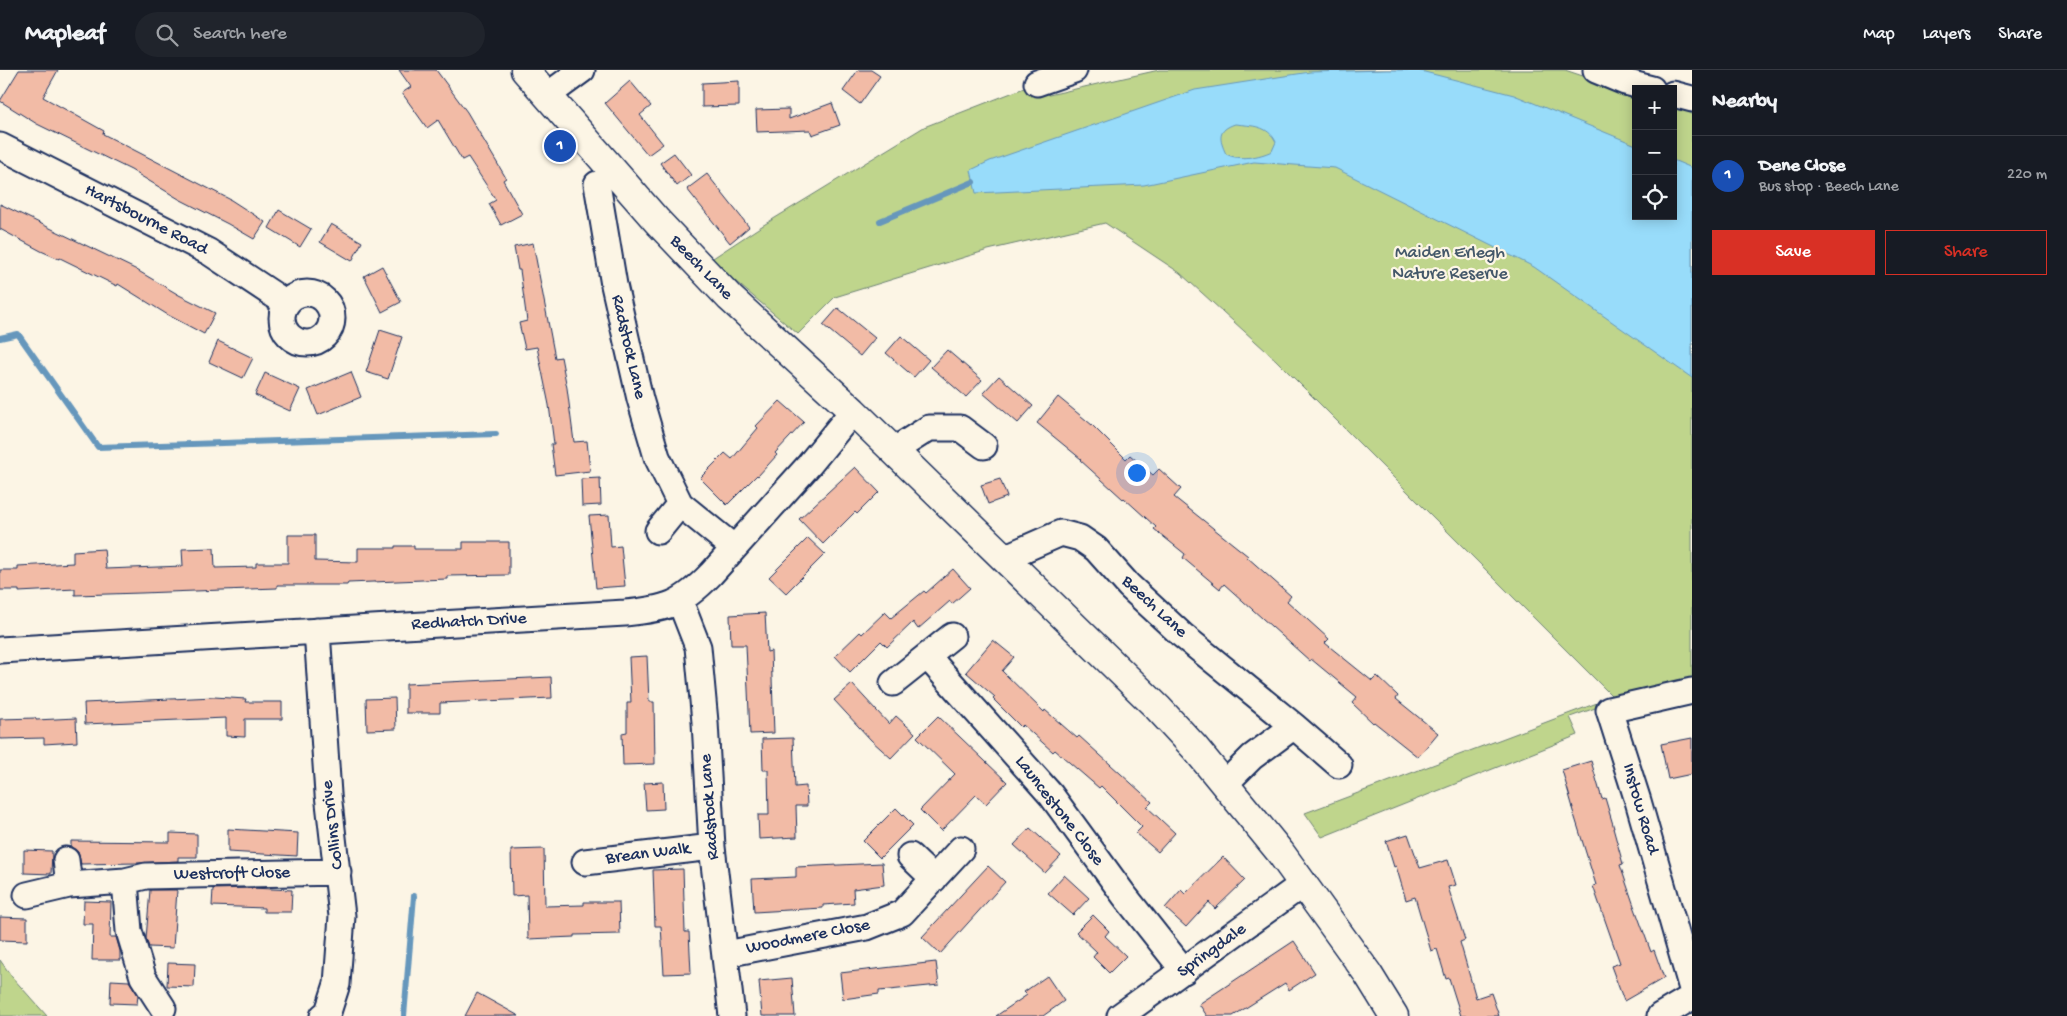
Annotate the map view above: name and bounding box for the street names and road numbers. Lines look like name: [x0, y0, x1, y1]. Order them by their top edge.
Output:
street label: Hartsbourne Road: [81, 180, 213, 261]
street label: Beech Lane: [664, 230, 738, 305]
street label: Radstock Lane: [606, 293, 650, 402]
street label: Beech Lane: [1116, 571, 1192, 643]
street label: Redhatch Drive: [411, 608, 528, 636]
street label: Launcestone Close: [1010, 752, 1109, 871]
street label: Radstock Lane: [696, 753, 724, 861]
street label: Instow Road: [1617, 761, 1663, 858]
street label: Collins Drive: [317, 779, 349, 871]
street label: Brean Walk: [604, 838, 693, 870]
street label: Westcroft Close: [174, 862, 291, 886]
street label: Woodmere Close: [744, 915, 872, 959]
street label: Springdale: [1173, 919, 1251, 983]

